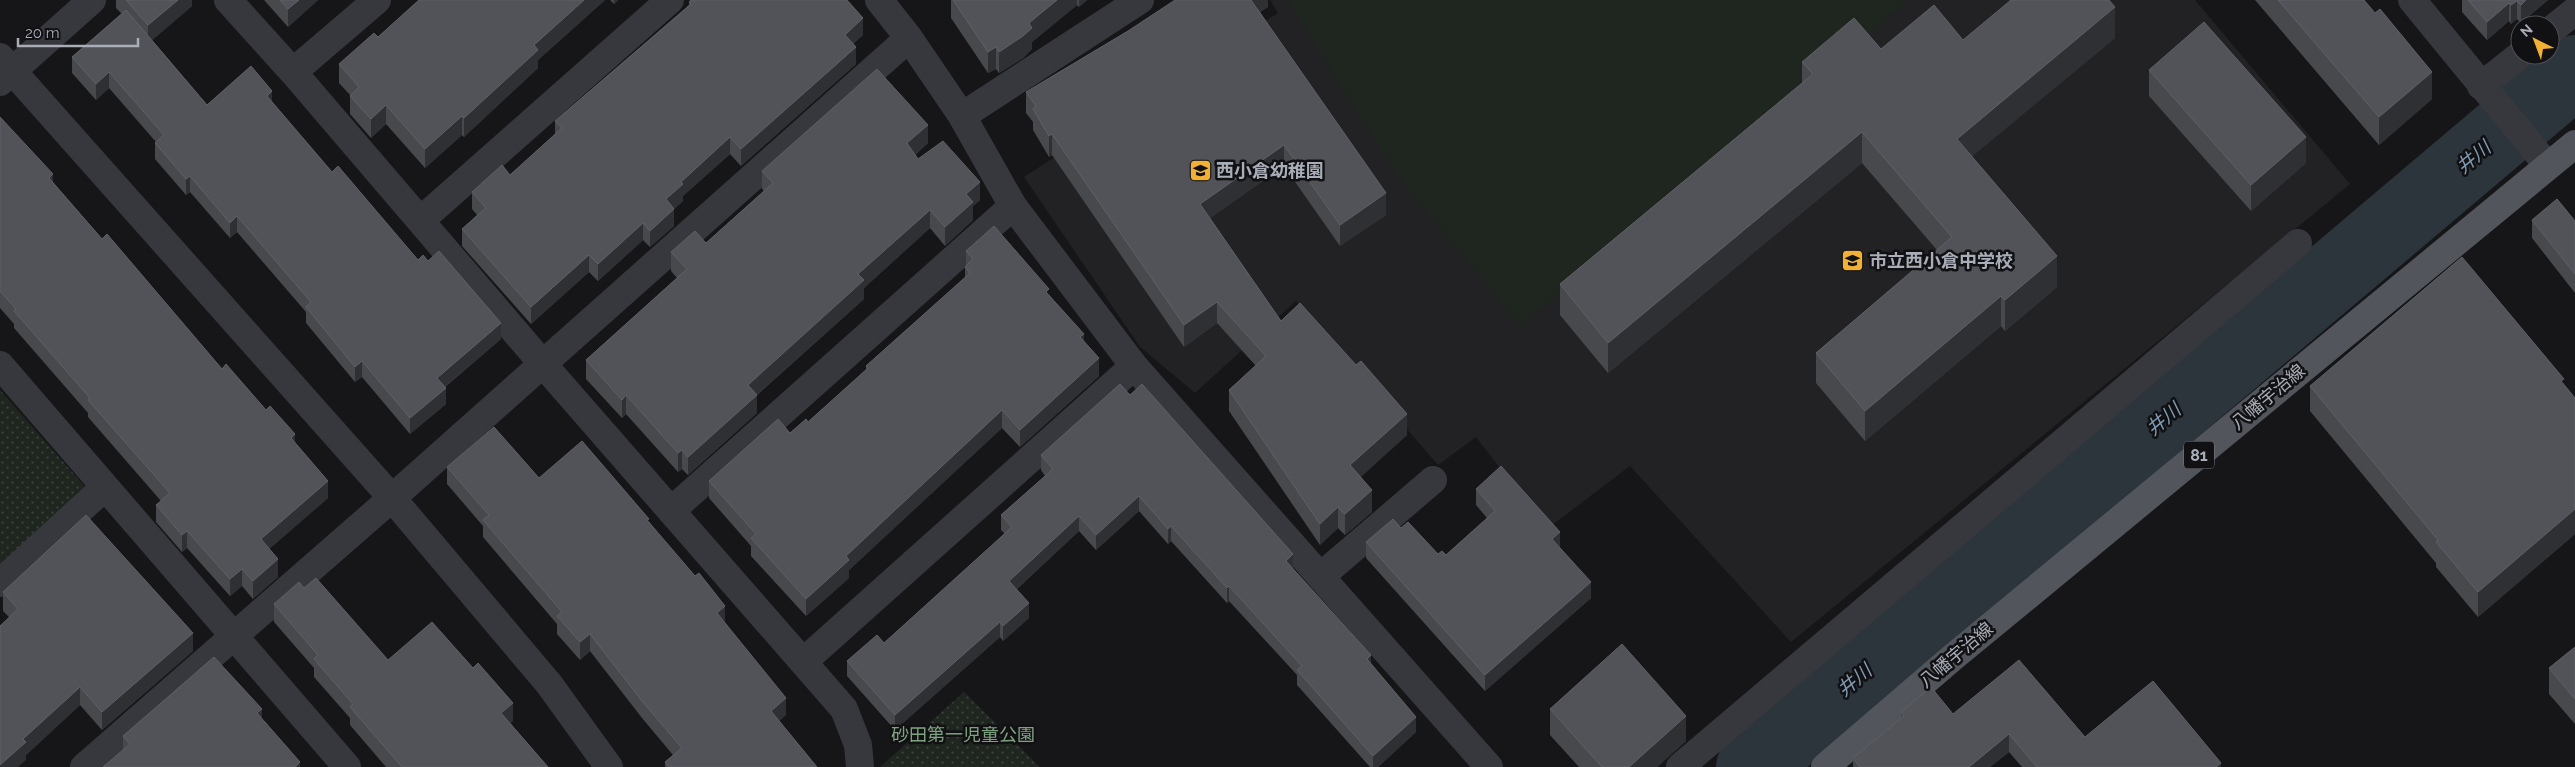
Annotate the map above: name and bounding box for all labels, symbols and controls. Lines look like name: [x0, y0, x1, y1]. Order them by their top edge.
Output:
scale bar: [18, 15, 138, 47]
north arrow: [2510, 15, 2560, 65]
text: N: [2517, 21, 2536, 40]
text: 20 m: [25, 24, 60, 42]
water label: 井川: [2451, 135, 2496, 178]
school or university icon: 西小倉幼稚園: [1188, 159, 1212, 183]
place label: 西小倉幼稚園: [1216, 160, 1324, 181]
school or university icon: 市立西小倉中学校: [1841, 249, 1865, 273]
place label: 市立西小倉中学校: [1869, 250, 2013, 271]
street label: 八幡宇治線: [2226, 360, 2309, 434]
water label: 井川: [2141, 397, 2186, 440]
road number: 81: [2184, 442, 2214, 468]
street label: 八幡宇治線: [1914, 618, 1997, 692]
water label: 井川: [1832, 658, 1877, 701]
park label: 砂田第一児童公園: [891, 724, 1035, 745]

